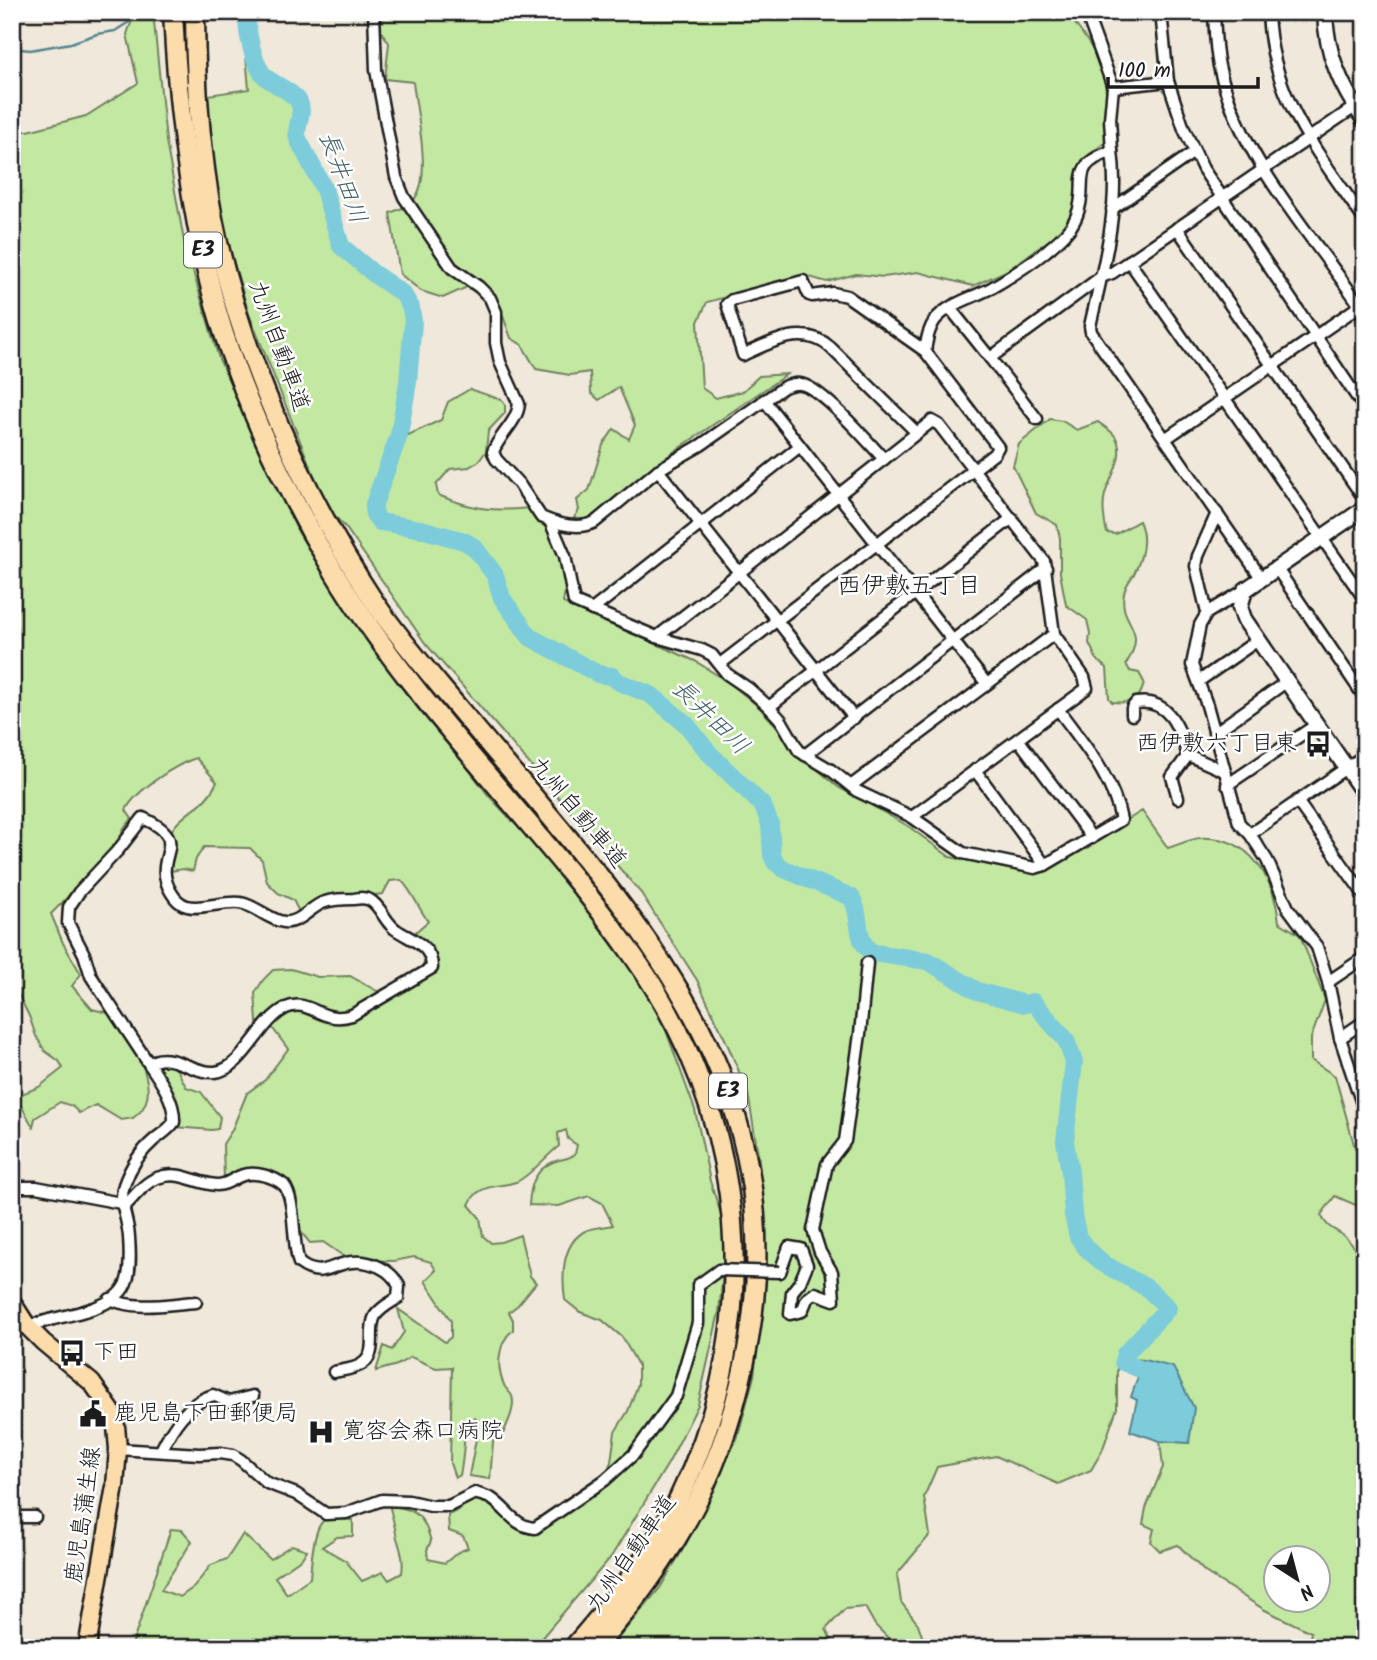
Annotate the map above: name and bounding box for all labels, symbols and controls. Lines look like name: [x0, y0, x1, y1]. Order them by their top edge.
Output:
scale bar: [1108, 46, 1258, 90]
text: 100 m: [1118, 55, 1171, 88]
water label: 長井田川: [307, 126, 377, 230]
road number: E3: [184, 232, 222, 268]
street label: 九州自動車道: [237, 275, 319, 417]
district label: 西伊敷五丁目: [837, 567, 981, 606]
water label: 長井田川: [662, 671, 758, 765]
place label: 西伊敷六丁目東: [1136, 726, 1297, 762]
bus stop icon: 西伊敷六丁目東: [1303, 729, 1333, 759]
street label: 九州自動車道: [519, 749, 635, 877]
road number: E3: [709, 1074, 747, 1108]
place label: 下田: [93, 1335, 139, 1371]
bus stop icon: 下田: [57, 1338, 87, 1368]
place label: 鹿児島下田郵便局: [114, 1396, 298, 1432]
public building icon: 鹿児島下田郵便局: [78, 1399, 108, 1429]
place label: 寛容会森口病院: [342, 1414, 503, 1450]
hospital icon: 寛容会森口病院: [306, 1417, 336, 1447]
street label: 鹿児島蒲生線: [57, 1444, 111, 1586]
street label: 九州自動車道: [578, 1487, 686, 1621]
north arrow: [1262, 1544, 1332, 1614]
text: N: [1292, 1575, 1319, 1607]

